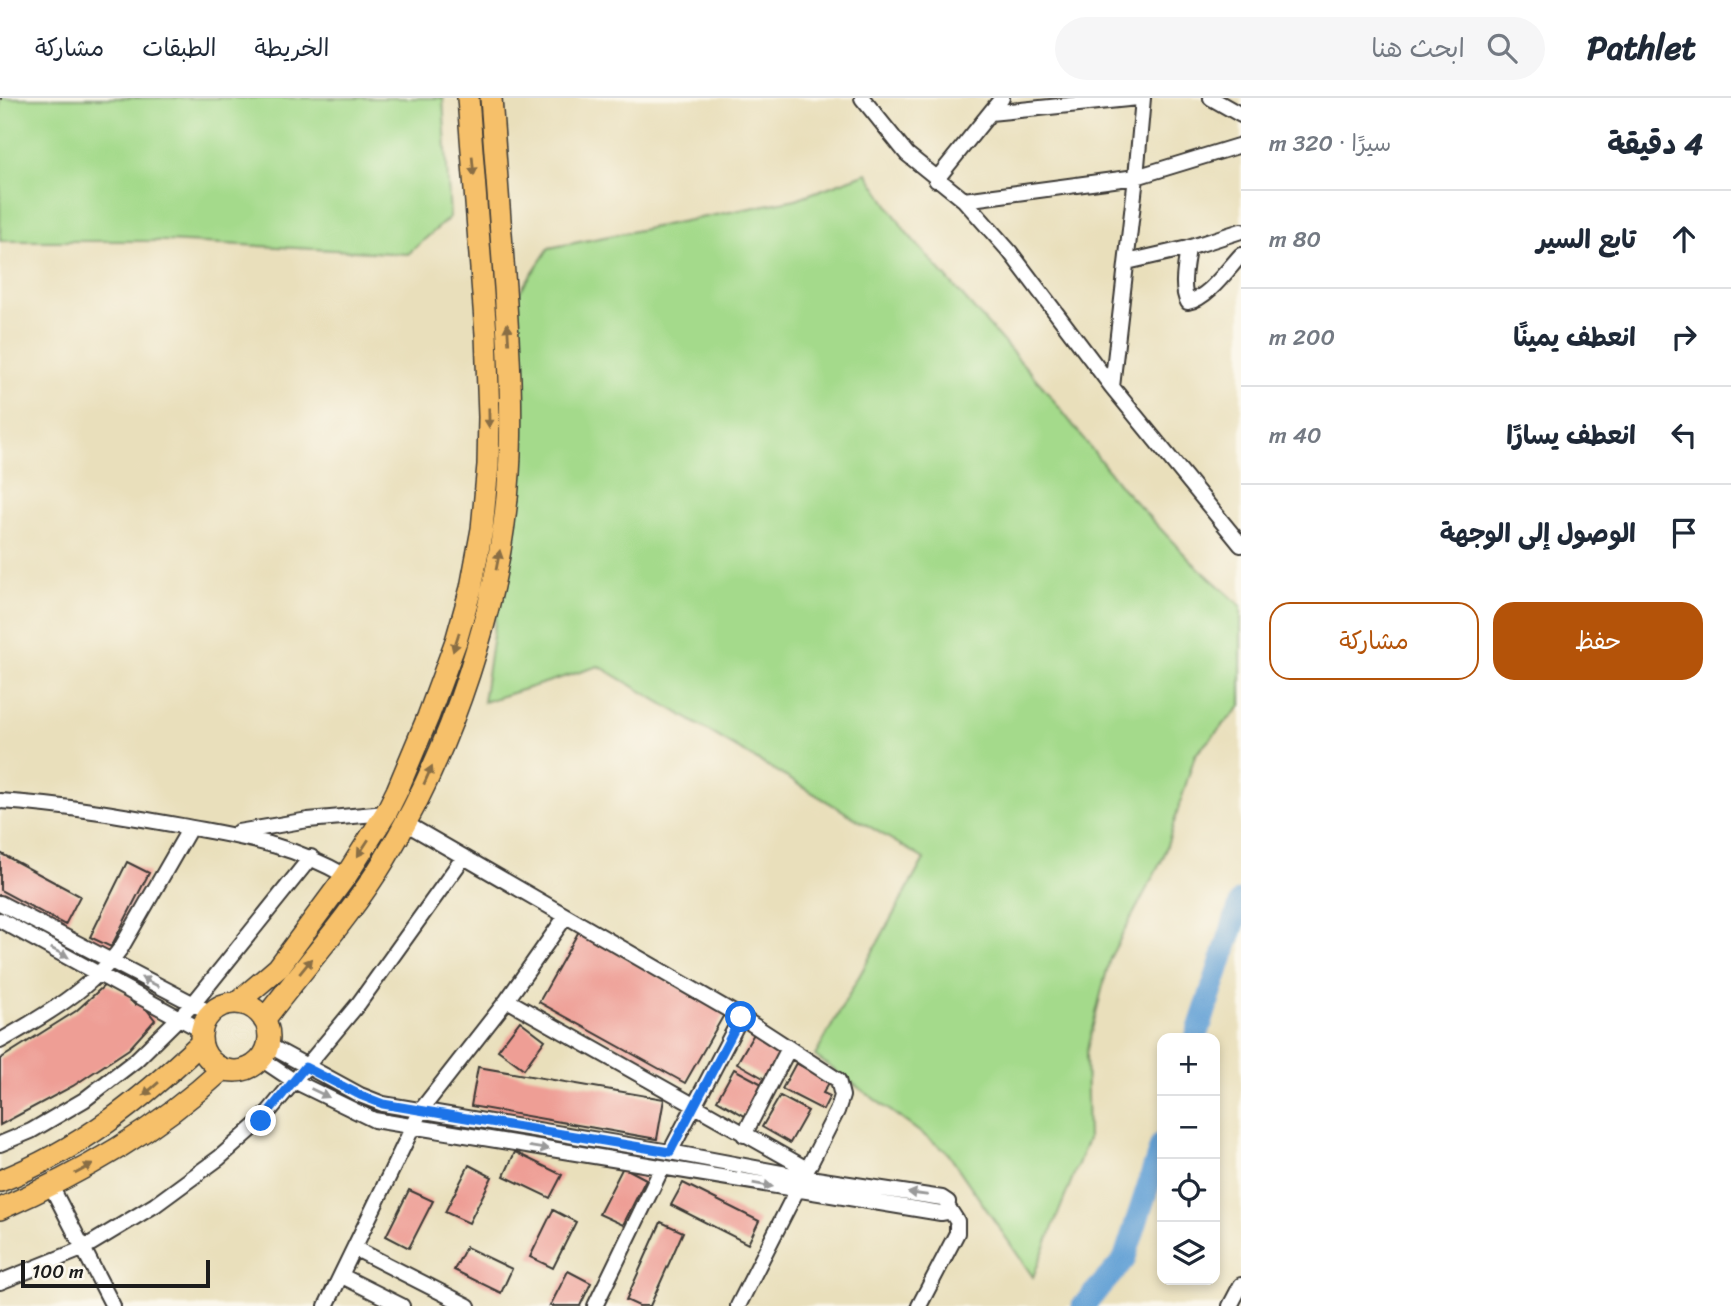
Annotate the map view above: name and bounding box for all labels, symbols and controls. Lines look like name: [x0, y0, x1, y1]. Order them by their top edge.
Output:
search box: [1055, 17, 1545, 80]
text: Pathlet: [1587, 19, 1696, 77]
text: ابحث هنا: [1371, 25, 1465, 71]
text: مشاركة: [35, 27, 104, 69]
text: الطبقات: [142, 27, 217, 69]
text: الخريطة: [255, 27, 329, 69]
icon: search: [1483, 29, 1521, 67]
text: 4 دقيقة: [1607, 117, 1703, 171]
text: سيرًا · 320 m: [1269, 123, 1391, 164]
one-way arrow: [468, 155, 479, 177]
text: تابع السير: [1537, 216, 1636, 262]
text: 80 m: [1269, 219, 1321, 260]
icon: ahead: [1665, 220, 1703, 258]
text: انعطف يمينًا: [1513, 314, 1636, 360]
text: 200 m: [1269, 317, 1335, 358]
icon: right: [1665, 318, 1703, 356]
one-way arrow: [502, 322, 513, 344]
one-way arrow: [483, 407, 495, 429]
text: انعطف يسارًا: [1506, 412, 1636, 458]
text: 40 m: [1269, 415, 1322, 456]
icon: left: [1665, 416, 1703, 454]
text: الوصول إلى الوجهة: [1440, 510, 1636, 556]
icon: arrive: [1665, 514, 1703, 552]
one-way arrow: [493, 549, 504, 571]
button: مشاركة: [1269, 602, 1479, 680]
button: حفظ: [1493, 602, 1703, 680]
one-way arrow: [450, 631, 460, 652]
one-way arrow: [422, 764, 433, 785]
one-way arrow: [357, 839, 370, 858]
one-way arrow: [50, 947, 70, 959]
one-way arrow: [298, 958, 313, 976]
one-way arrow: [140, 977, 160, 988]
route start: [725, 1001, 756, 1032]
map controls: [1157, 1033, 1220, 1285]
button: +: [1157, 1033, 1220, 1096]
one-way arrow: [142, 1081, 160, 1097]
one-way arrow: [310, 1087, 330, 1099]
button: −: [1157, 1096, 1220, 1159]
route end: [245, 1105, 276, 1136]
one-way arrow: [528, 1143, 550, 1154]
button: locate: [1157, 1159, 1220, 1222]
one-way arrow: [74, 1164, 94, 1175]
one-way arrow: [752, 1180, 774, 1191]
one-way arrow: [907, 1189, 929, 1200]
button: layers: [1157, 1222, 1220, 1285]
text: 100 m: [32, 1255, 84, 1288]
scale bar: [21, 1257, 210, 1289]

